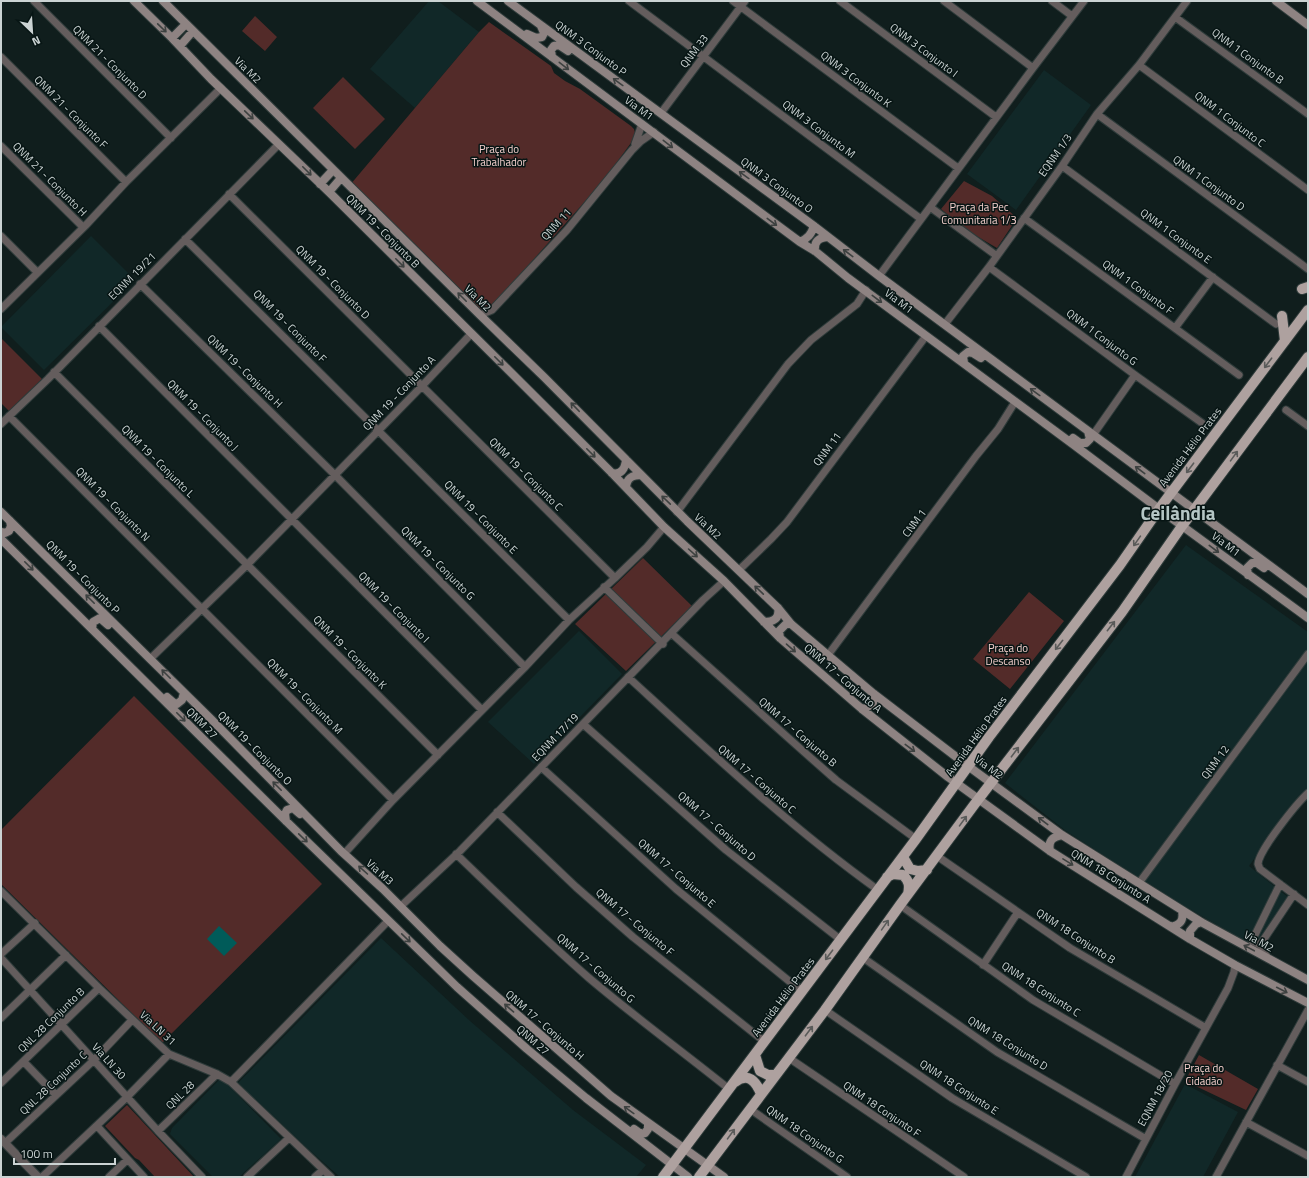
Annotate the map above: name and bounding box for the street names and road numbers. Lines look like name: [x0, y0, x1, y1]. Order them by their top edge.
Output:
street label: QNM 3 Conjunto P: [552, 16, 631, 80]
street label: QNM 3 Conjunto I: [887, 19, 961, 81]
street label: QNM 21 - Conjunto D: [69, 21, 151, 103]
street label: QNM 1 Conjunto B: [1209, 24, 1287, 88]
street label: QNM 33: [676, 31, 712, 71]
street label: QNM 3 Conjunto K: [817, 47, 895, 111]
street label: Via M2: [231, 53, 265, 87]
street label: QNM 21 - Conjunto F: [31, 72, 111, 152]
street label: QNM 1 Conjunto C: [1191, 87, 1269, 151]
street label: Via M1: [621, 92, 657, 124]
street label: QNM 3 Conjunto M: [779, 96, 859, 162]
street label: EQNM 1/3: [1034, 130, 1076, 180]
street label: QNM 21 - Conjunto H: [9, 138, 91, 220]
street label: QNM 1 Conjunto D: [1170, 151, 1248, 215]
street label: QNM 3 Conjunto O: [738, 153, 816, 217]
street label: QNM 19 - Conjunto B: [342, 190, 424, 272]
street label: QNM 11: [537, 204, 575, 244]
street label: QNM 1 Conjunto E: [1137, 205, 1215, 267]
street label: QNM 19 - Conjunto D: [292, 241, 374, 323]
street label: EQNM 19/21: [105, 249, 159, 303]
street label: QNM 1 Conjunto F: [1099, 256, 1177, 318]
street label: Via M2: [461, 281, 495, 315]
street label: Via M1: [881, 285, 917, 317]
street label: QNM 19 - Conjunto F: [250, 286, 330, 366]
street label: QNM 1 Conjunto G: [1063, 305, 1141, 369]
street label: QNM 19 - Conjunto H: [204, 331, 286, 411]
street label: QNM 19 - Conjunto A: [359, 352, 439, 434]
street label: QNM 19 - Conjunto J: [164, 376, 242, 454]
street label: Avenida Hélio Prates: [1155, 404, 1225, 490]
street label: QNM 19 - Conjunto L: [118, 421, 199, 502]
street label: QNM 11: [809, 429, 845, 469]
street label: QNM 19 - Conjunto C: [486, 434, 566, 514]
street label: QNM 19 - Conjunto N: [72, 463, 154, 545]
street label: QNM 19 - Conjunto E: [441, 477, 521, 557]
street label: CNM 1: [898, 506, 930, 540]
street label: Via M2: [691, 509, 725, 543]
street label: QNM 19 - Conjunto G: [397, 522, 479, 604]
street label: Via M1: [1208, 528, 1244, 560]
street label: QNM 19 - Conjunto P: [42, 536, 124, 618]
street label: QNM 19 - Conjunto I: [355, 568, 433, 646]
street label: QNM 19 - Conjunto K: [310, 612, 391, 693]
street label: QNM 17 - Conjunto A: [801, 640, 886, 717]
street label: QNM 19 - Conjunto M: [263, 654, 347, 738]
street label: Avenida Hélio Prates: [941, 693, 1011, 779]
street label: QNM 17 - Conjunto B: [755, 694, 841, 771]
street label: QNM 27: [183, 704, 221, 742]
street label: QNM 19 - Conjunto O: [214, 707, 296, 789]
street label: EQNM 17/19: [528, 709, 582, 765]
street label: QNM 17 - Conjunto C: [715, 741, 799, 817]
street label: QNM 12: [1197, 742, 1233, 782]
street label: Via M2: [971, 751, 1007, 783]
street label: QNM 17 - Conjunto D: [674, 787, 760, 865]
street label: QNM 17 - Conjunto E: [635, 835, 719, 911]
street label: QNM 18 Conjunto A: [1068, 845, 1154, 907]
street label: Via M3: [363, 855, 397, 889]
street label: QNM 17 - Conjunto F: [592, 884, 678, 960]
street label: QNM 18 Conjunto B: [1033, 904, 1119, 968]
street label: Via M2: [1241, 926, 1277, 956]
street label: QNM 17 - Conjunto G: [553, 930, 639, 1007]
street label: Avenida Hélio Prates: [748, 954, 818, 1040]
street label: QNM 18 Conjunto C: [999, 958, 1083, 1020]
street label: QNL 28 Conjunto B: [14, 984, 88, 1056]
street label: QNM 17 - Conjunto H: [502, 986, 588, 1064]
street label: Via LN 31: [136, 1007, 180, 1049]
street label: QNM 18 Conjunto D: [965, 1012, 1051, 1074]
street label: QNM 27: [513, 1021, 553, 1059]
street label: Via LN 30: [88, 1039, 130, 1083]
street label: QNL 28 Conjunto C: [16, 1048, 90, 1118]
street label: QNM 18 Conjunto E: [916, 1056, 1002, 1118]
street label: EQNM 18/20: [1133, 1067, 1177, 1129]
street label: QNL 28: [162, 1077, 198, 1113]
street label: QNM 18 Conjunto F: [840, 1077, 924, 1141]
street label: QNM 18 Conjunto G: [763, 1101, 847, 1167]

